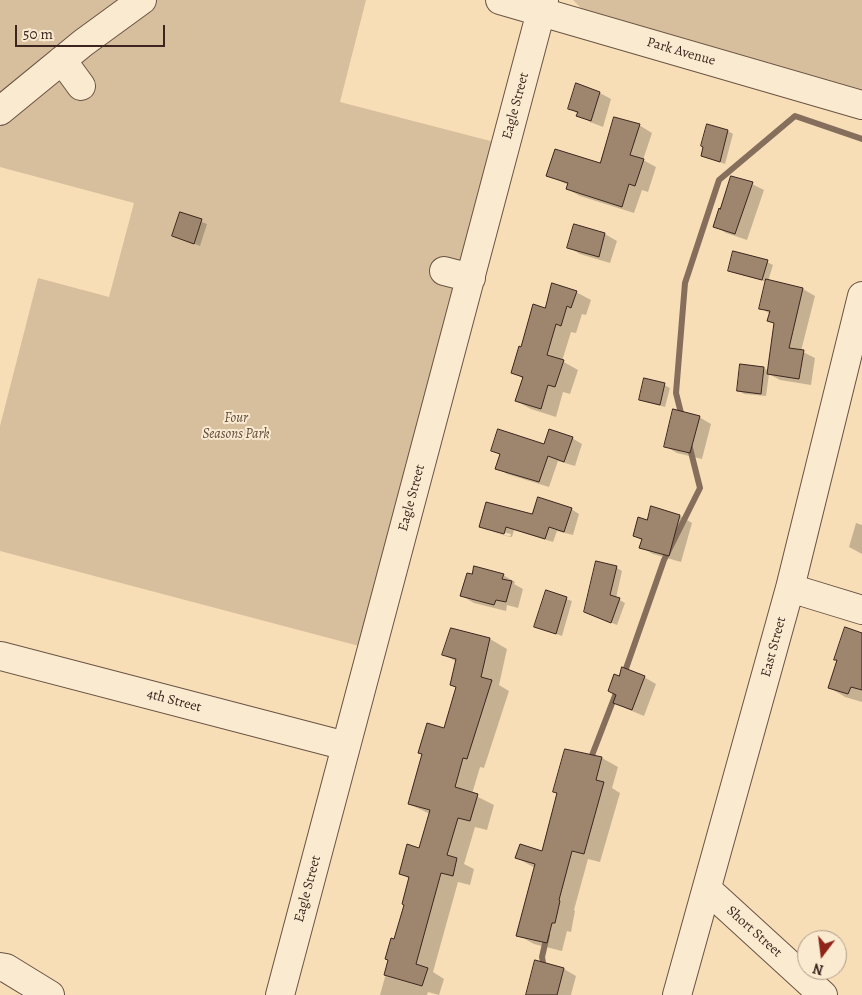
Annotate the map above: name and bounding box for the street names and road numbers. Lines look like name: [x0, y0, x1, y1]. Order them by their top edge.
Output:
street label: Park Avenue: [645, 34, 717, 70]
street label: Eagle Street: [499, 71, 533, 141]
street label: Eagle Street: [395, 463, 429, 533]
street label: East Street: [758, 615, 790, 679]
street label: 4th Street: [145, 686, 203, 716]
street label: Eagle Street: [291, 854, 325, 924]
street label: Short Street: [723, 903, 785, 961]

